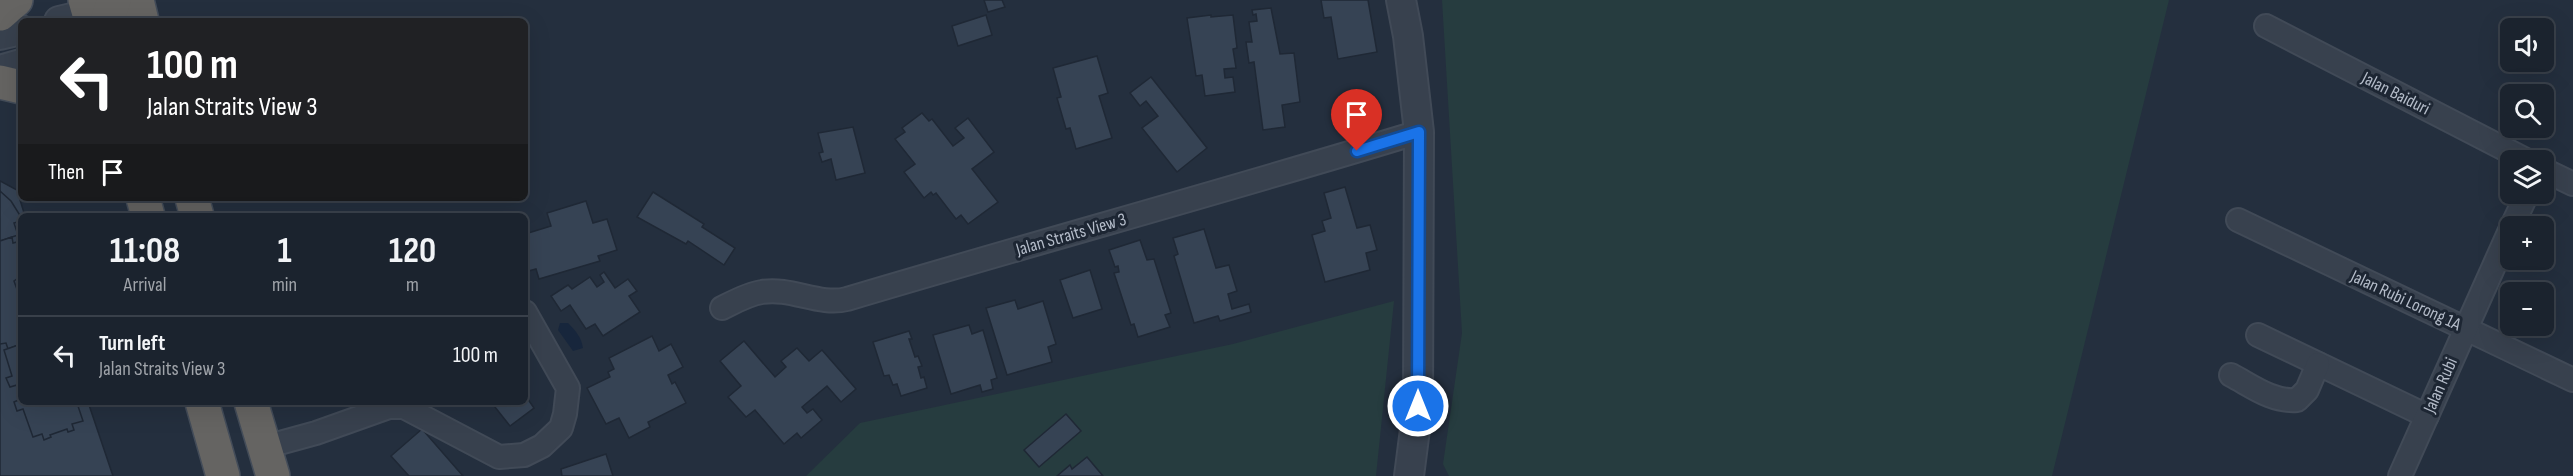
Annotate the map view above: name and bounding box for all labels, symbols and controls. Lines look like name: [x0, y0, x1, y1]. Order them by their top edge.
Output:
map controls: [2500, 18, 2554, 336]
button: sound: [2500, 18, 2554, 72]
text: 100 m: [147, 40, 238, 91]
icon: left: [48, 42, 126, 120]
street label: Jalan Baiduri: [2357, 67, 2433, 119]
button: search: [2500, 84, 2554, 138]
pin: [1331, 89, 1382, 151]
text: Jalan Straits View 3: [147, 91, 317, 123]
icon: arrive: [1340, 98, 1373, 131]
button: layers: [2500, 150, 2554, 204]
icon: arrive: [96, 156, 129, 189]
text: Then: [48, 159, 84, 186]
street label: Jalan Straits View 3: [1013, 209, 1129, 261]
button: +: [2500, 216, 2554, 270]
text: 11:08: [110, 230, 180, 273]
text: 1: [277, 230, 292, 273]
text: 120: [389, 230, 436, 273]
street label: Jalan Rubi Lorong 1A: [2346, 265, 2465, 335]
text: Arrival: [123, 273, 166, 297]
text: min: [272, 273, 297, 297]
text: m: [406, 273, 419, 297]
button: −: [2500, 282, 2554, 336]
text: Turn left: [99, 330, 165, 357]
icon: left: [48, 339, 81, 372]
text: 100 m: [453, 342, 498, 369]
street label: Jalan Rubi: [2419, 354, 2462, 417]
text: Jalan Straits View 3: [99, 357, 225, 381]
position arrow: [1386, 374, 1450, 438]

